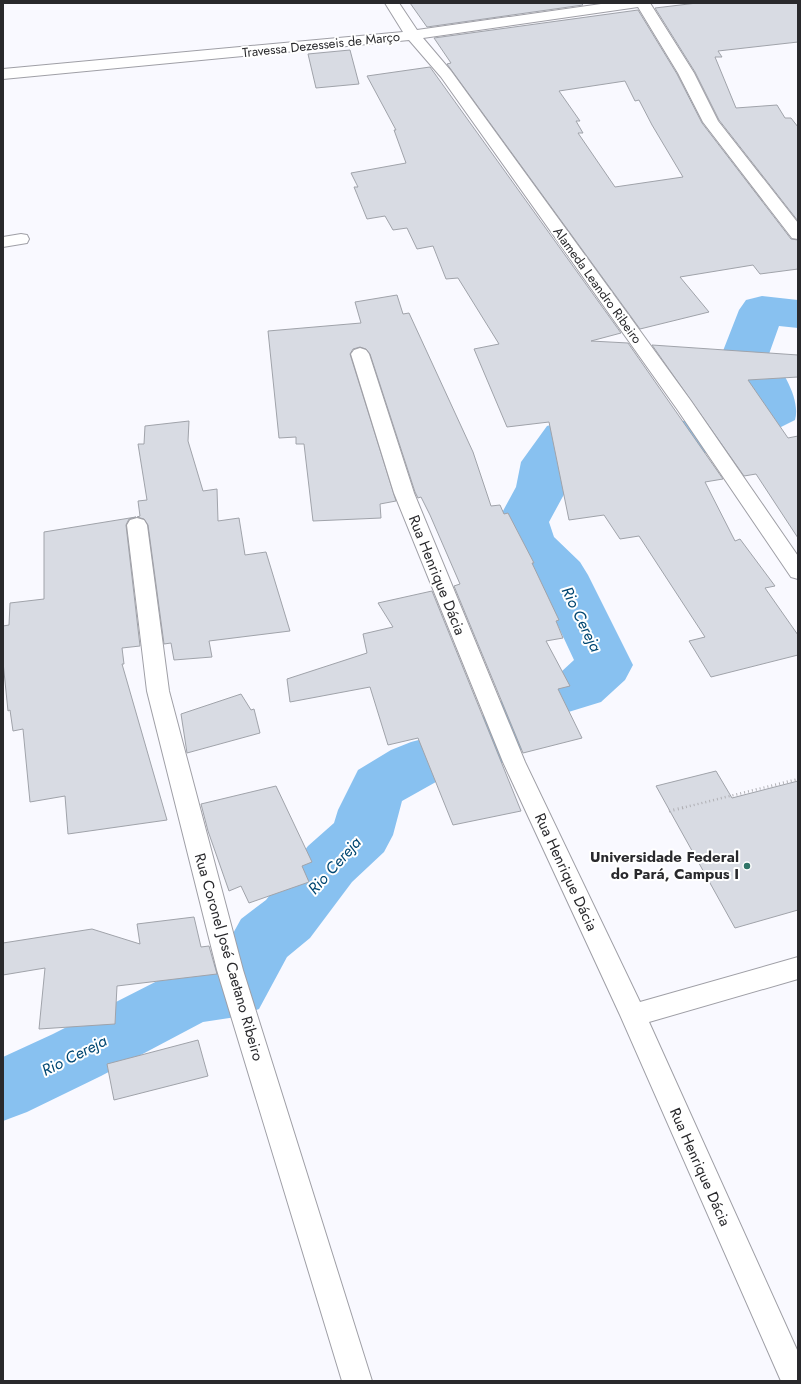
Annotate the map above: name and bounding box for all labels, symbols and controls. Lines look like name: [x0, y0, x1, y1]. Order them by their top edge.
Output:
street label: Travessa Dezesseis de Março: [241, 27, 401, 62]
street label: Alameda Leandro Ribeiro: [549, 223, 646, 348]
street label: Rua Henrique Dácia: [403, 512, 471, 638]
water label: Rio Cereja: [556, 583, 607, 656]
street label: Rua Henrique Dácia: [529, 809, 603, 935]
water label: Rio Cereja: [302, 831, 367, 899]
place label: Universidade Federal do Pará, Campus I: [590, 846, 739, 885]
street label: Rua Coronel José Caetano Ribeiro: [189, 850, 269, 1064]
marker: Universidade Federal do Pará, Campus I: [742, 861, 752, 871]
water label: Rio Cereja: [38, 1029, 111, 1082]
street label: Rua Henrique Dácia: [664, 1104, 736, 1230]

